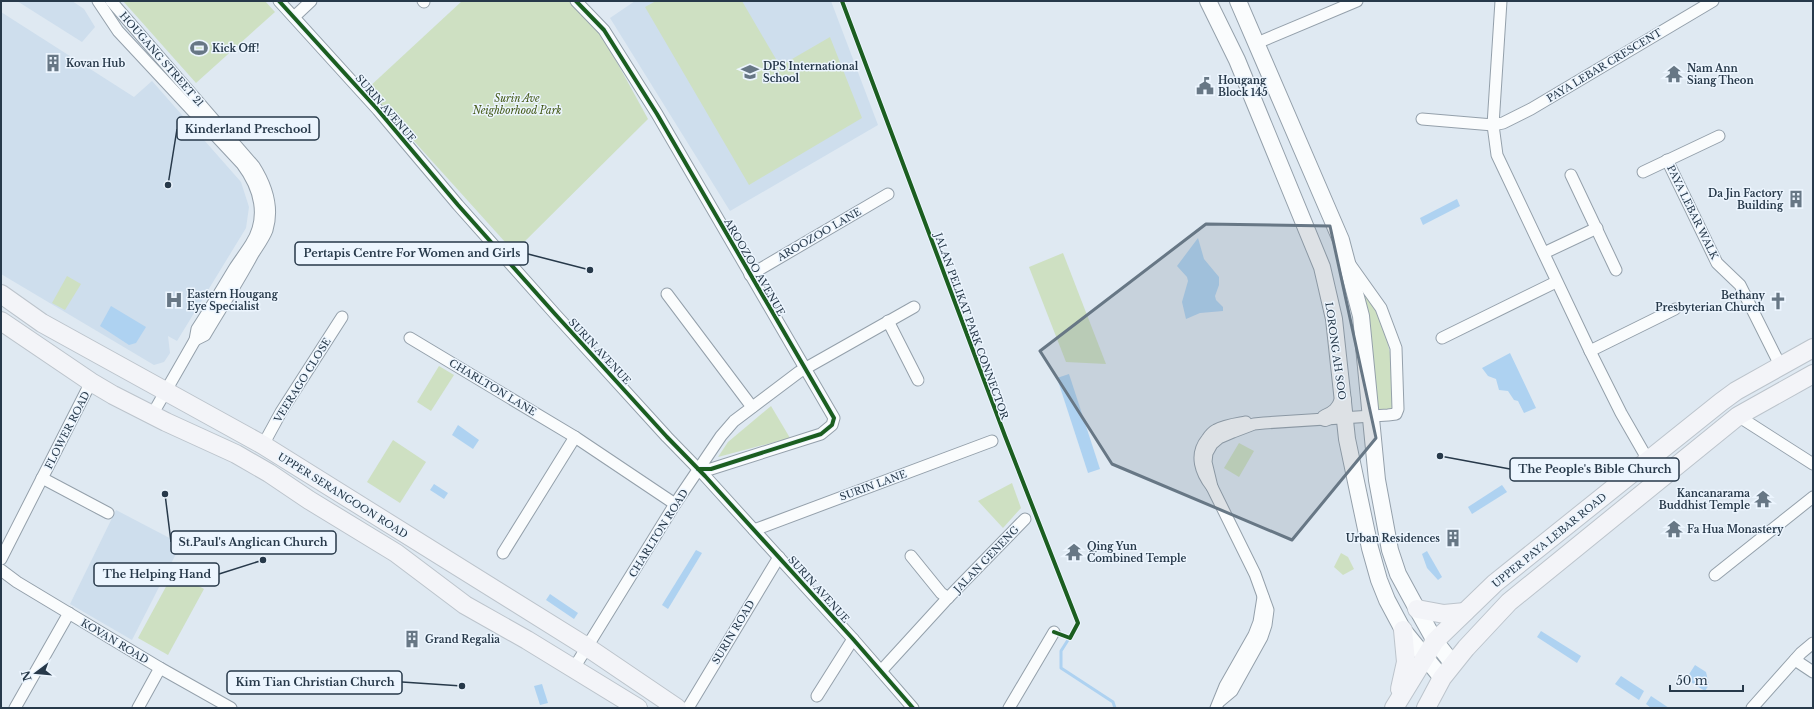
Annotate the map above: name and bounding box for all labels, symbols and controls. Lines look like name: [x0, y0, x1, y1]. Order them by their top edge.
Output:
street label: HOUGANG STREET 21: [117, 9, 206, 109]
street label: PAYA LEBAR CRESCENT: [1544, 26, 1664, 105]
sports icon: Kick Off!: [189, 38, 209, 58]
place label: Kick Off!: [212, 42, 259, 55]
building icon: Kovan Hub: [43, 53, 63, 73]
place label: Kovan Hub: [66, 57, 125, 70]
place label: DPS International School: [763, 60, 859, 85]
school or university icon: DPS International School: [740, 62, 760, 82]
place label: Nam Ann Siang Theon: [1687, 62, 1754, 87]
temple icon: Nam Ann Siang Theon: [1664, 64, 1684, 84]
street label: SURIN AVENUE: [353, 72, 419, 145]
place label: Hougang Block 145: [1218, 74, 1268, 99]
public building icon: Hougang Block 145: [1195, 76, 1215, 96]
park label: Surin Ave Neighborhood Park: [472, 92, 561, 117]
callout: Kinderland Preschool: [177, 117, 319, 140]
text: Kinderland Preschool: [185, 122, 311, 136]
street label: PAYA LEBAR WALK: [1664, 163, 1721, 262]
place label: Da Jin Factory Building: [1708, 187, 1784, 212]
building icon: Da Jin Factory Building: [1786, 189, 1806, 209]
street label: AROOZOO LANE: [774, 205, 864, 264]
street label: AROOZOO AVENUE: [721, 215, 788, 318]
street label: JALAN PELIKAT PARK CONNECTOR: [931, 229, 1012, 422]
callout: Pertapis Centre For Women and Girls: [295, 242, 528, 265]
text: Pertapis Centre For Women and Girls: [304, 246, 520, 260]
place label: Eastern Hougang Eye Specialist: [187, 288, 279, 313]
place label: Bethany Presbyterian Church: [1655, 289, 1766, 314]
hospital icon: Eastern Hougang Eye Specialist: [164, 290, 184, 310]
church icon: Bethany Presbyterian Church: [1768, 291, 1788, 311]
street label: LORONG AH SOO: [1322, 301, 1349, 401]
street label: SURIN AVENUE: [566, 316, 634, 387]
street label: VEERAGO CLOSE: [271, 336, 334, 426]
street label: CHARLTON LANE: [447, 356, 539, 419]
street label: FLOWER ROAD: [42, 389, 93, 471]
street label: UPPER SERANGOON ROAD: [275, 450, 410, 541]
callout: The People's Bible Church: [1510, 458, 1679, 481]
text: The People's Bible Church: [1518, 462, 1672, 476]
street label: SURIN LANE: [838, 467, 908, 504]
street label: CHARLTON ROAD: [626, 487, 691, 580]
place label: Kancanarama Buddhist Temple: [1659, 487, 1750, 512]
temple icon: Kancanarama Buddhist Temple: [1753, 489, 1773, 509]
street label: UPPER PAYA LEBAR ROAD: [1489, 490, 1609, 591]
temple icon: Fa Hua Monastery: [1664, 519, 1684, 539]
street label: JALAN GENENG: [950, 523, 1022, 597]
place label: Fa Hua Monastery: [1687, 523, 1784, 536]
building icon: Urban Residences: [1443, 528, 1463, 548]
callout: St.Paul's Anglican Church: [171, 531, 336, 554]
place label: Urban Residences: [1346, 532, 1440, 545]
text: St.Paul's Anglican Church: [179, 535, 328, 549]
place label: Qing Yun Combined Temple: [1087, 540, 1187, 565]
temple icon: Qing Yun Combined Temple: [1064, 542, 1084, 562]
street label: SURIN AVENUE: [785, 553, 852, 625]
callout: The Helping Hand: [94, 563, 219, 586]
text: The Helping Hand: [103, 567, 212, 581]
street label: SURIN ROAD: [709, 598, 758, 667]
street label: KOVAN ROAD: [79, 616, 151, 667]
building icon: Grand Regalia: [402, 629, 422, 649]
place label: Grand Regalia: [425, 633, 500, 646]
north arrow: [16, 653, 56, 693]
scale bar: [1670, 667, 1743, 693]
text: N: [18, 668, 35, 683]
callout: Kim Tian Christian Church: [227, 671, 402, 694]
text: 50 m: [1676, 673, 1708, 688]
text: Kim Tian Christian Church: [235, 675, 395, 689]

